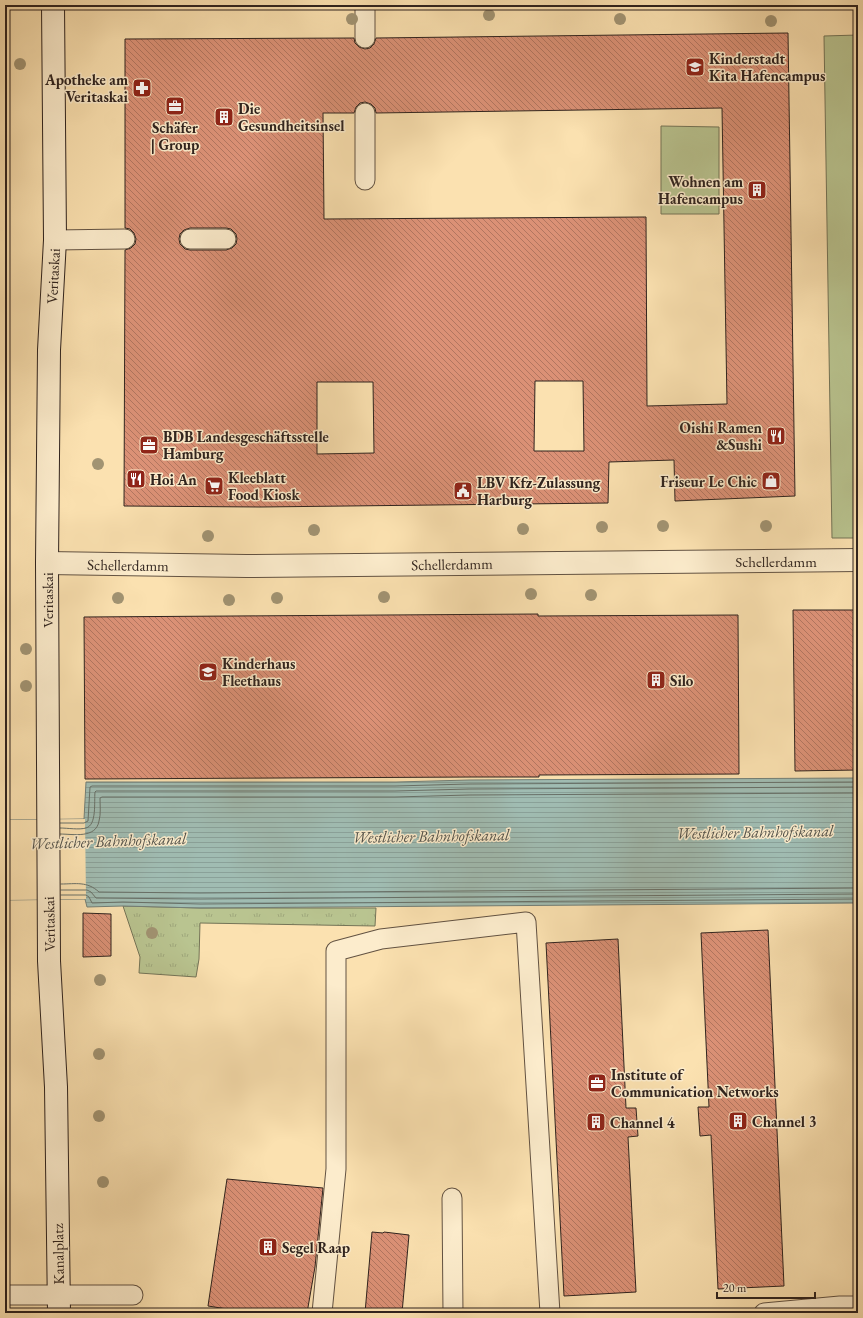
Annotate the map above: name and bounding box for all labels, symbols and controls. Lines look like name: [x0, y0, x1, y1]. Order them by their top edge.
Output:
place label: Kinderstadt Kita Hafencampus: [709, 49, 826, 85]
school or university icon: Kinderstadt Kita Hafencampus: [684, 56, 706, 78]
place label: Apotheke am Veritaskai: [44, 70, 129, 106]
pharmacy icon: Apotheke am Veritaskai: [131, 77, 153, 99]
office icon: Schäfer | Group: [164, 95, 186, 117]
place label: Die Gesundheitsinsel: [238, 99, 345, 135]
building icon: Die Gesundheitsinsel: [213, 106, 235, 128]
place label: Schäfer | Group: [151, 118, 199, 154]
place label: Wohnen am Hafencampus: [658, 172, 743, 208]
building icon: Wohnen am Hafencampus: [746, 179, 768, 201]
street label: Veritaskai: [42, 248, 64, 304]
place label: Oishi Ramen &Sushi: [680, 418, 763, 454]
restaurant icon: Oishi Ramen &Sushi: [765, 425, 787, 447]
place label: BDB Landesgeschäftsstelle Hamburg: [163, 427, 329, 463]
office icon: BDB Landesgeschäftsstelle Hamburg: [138, 434, 160, 456]
restaurant icon: Hoi An: [125, 468, 147, 490]
place label: Kleeblatt Food Kiosk: [228, 468, 300, 504]
place label: Hoi An: [150, 470, 197, 489]
shop icon: Friseur Le Chic: [760, 470, 782, 492]
place label: Friseur Le Chic: [660, 472, 757, 491]
place label: LBV Kfz-Zulassung Harburg: [477, 473, 601, 509]
supermarket icon: Kleeblatt Food Kiosk: [203, 475, 225, 497]
public building icon: LBV Kfz-Zulassung Harburg: [452, 480, 474, 502]
street label: Schellerdamm: [735, 552, 817, 571]
street label: Schellerdamm: [411, 554, 493, 574]
street label: Schellerdamm: [87, 555, 169, 575]
street label: Veritaskai: [38, 572, 57, 628]
place label: Kinderhaus Fleethaus: [222, 654, 296, 690]
school or university icon: Kinderhaus Fleethaus: [197, 661, 219, 683]
building icon: Silo: [645, 669, 667, 691]
place label: Silo: [670, 671, 694, 690]
water label: Westlicher Bahnhofskanal: [676, 820, 834, 844]
water label: Westlicher Bahnhofskanal: [352, 824, 510, 848]
water label: Westlicher Bahnhofskanal: [29, 828, 187, 854]
street label: Veritaskai: [39, 896, 59, 952]
place label: Institute of Communication Networks: [611, 1065, 779, 1101]
office icon: Institute of Communication Networks: [586, 1072, 608, 1094]
building icon: Channel 3: [727, 1110, 749, 1132]
building icon: Channel 4: [585, 1111, 607, 1133]
place label: Channel 3: [752, 1112, 817, 1131]
place label: Channel 4: [610, 1113, 676, 1132]
street label: Kanalplatz: [48, 1223, 68, 1285]
building icon: Segel Raap: [257, 1236, 279, 1258]
place label: Segel Raap: [282, 1238, 350, 1257]
scale bar: [717, 1274, 815, 1300]
text: 20 m: [723, 1280, 747, 1296]

